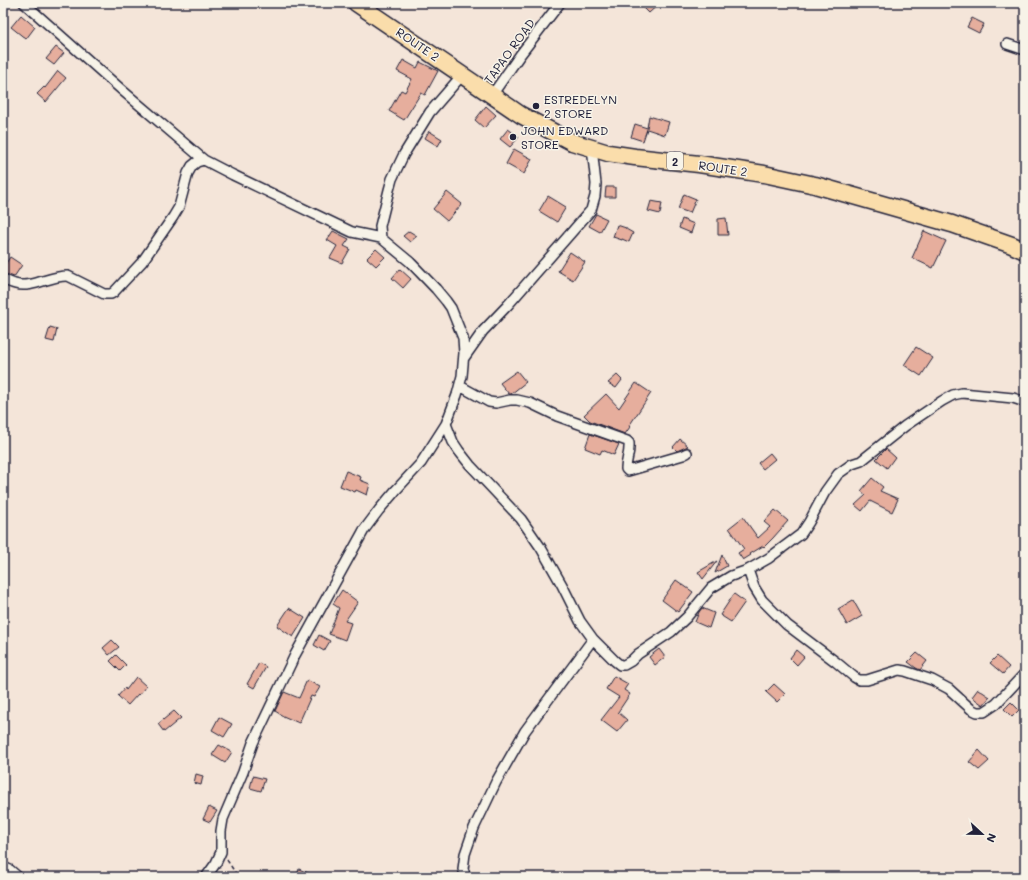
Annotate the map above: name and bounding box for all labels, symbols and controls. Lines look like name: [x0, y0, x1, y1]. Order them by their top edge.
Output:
street label: TAPAO ROAD: [480, 15, 538, 87]
street label: ROUTE 2: [393, 24, 443, 64]
place label: ESTREDELYN 2 STORE: [544, 91, 617, 121]
marker: ESTREDELYN 2 STORE: [531, 101, 541, 111]
place label: JOHN EDWARD STORE: [521, 122, 608, 152]
marker: JOHN EDWARD STORE: [508, 132, 518, 142]
road number: 2: [667, 152, 683, 170]
street label: ROUTE 2: [697, 157, 749, 179]
north arrow: [962, 814, 1002, 854]
text: N: [983, 831, 1000, 845]

